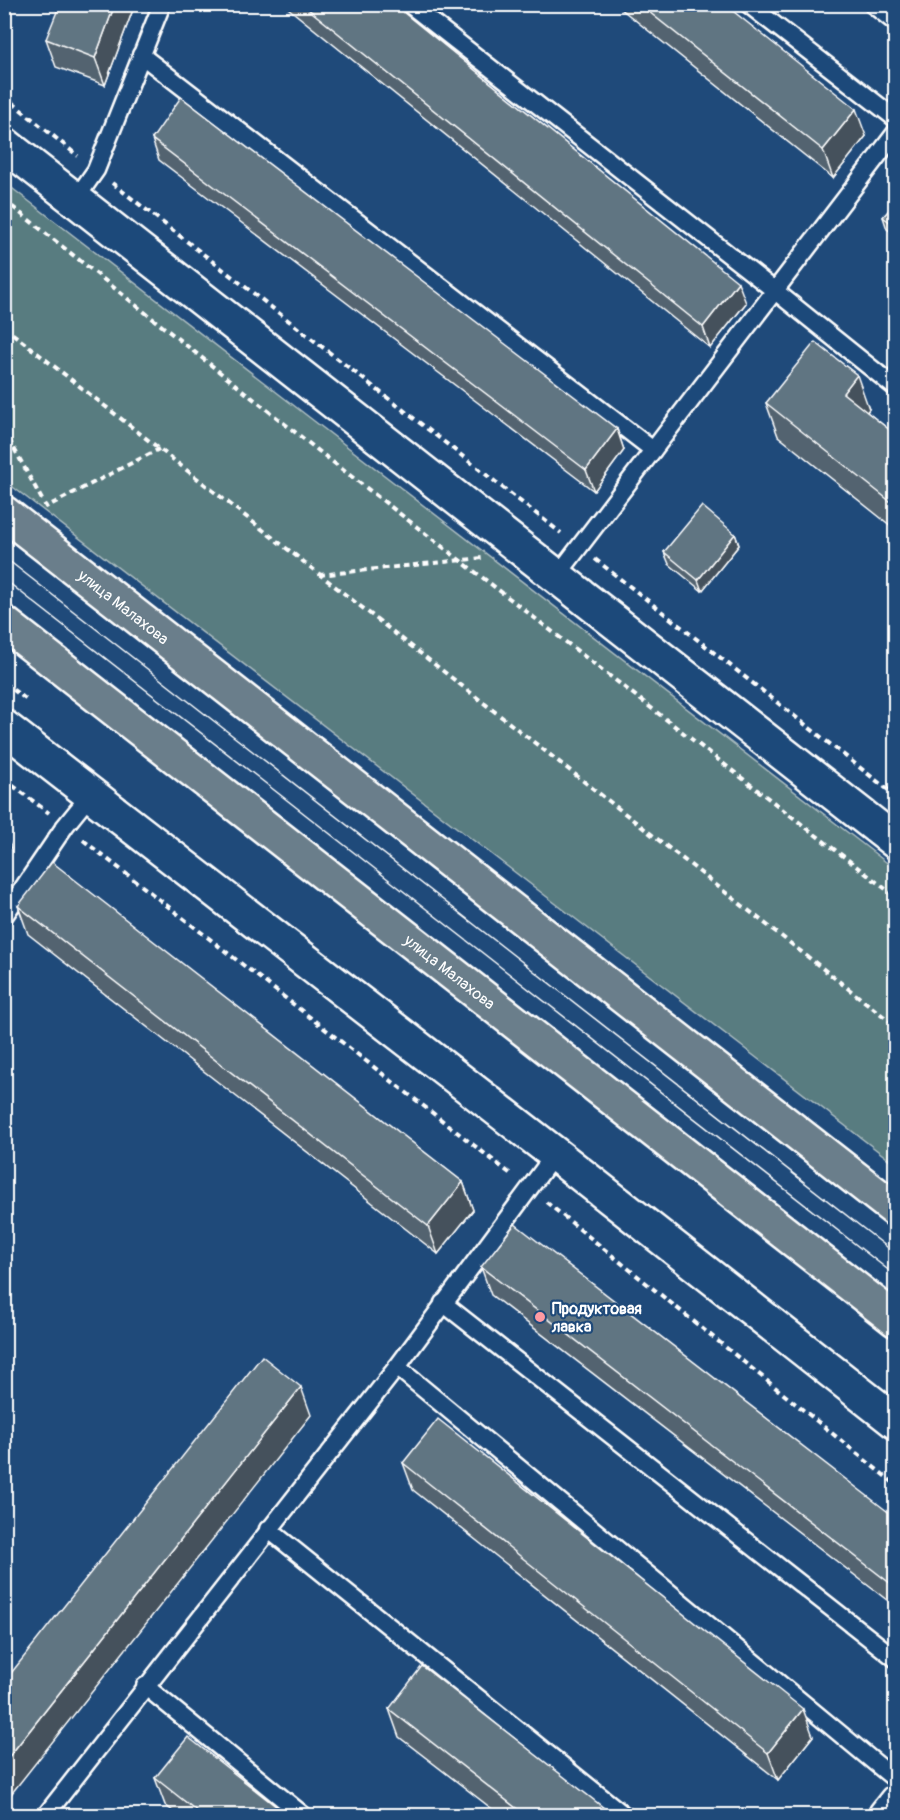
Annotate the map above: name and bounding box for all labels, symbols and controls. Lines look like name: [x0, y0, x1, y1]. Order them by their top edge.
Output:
street label: улица Малахова: [73, 565, 173, 649]
street label: улица Малахова: [399, 930, 499, 1014]
place label: Продуктовая лавка: [551, 1299, 642, 1337]
marker: Продуктовая лавка: [533, 1310, 547, 1324]

